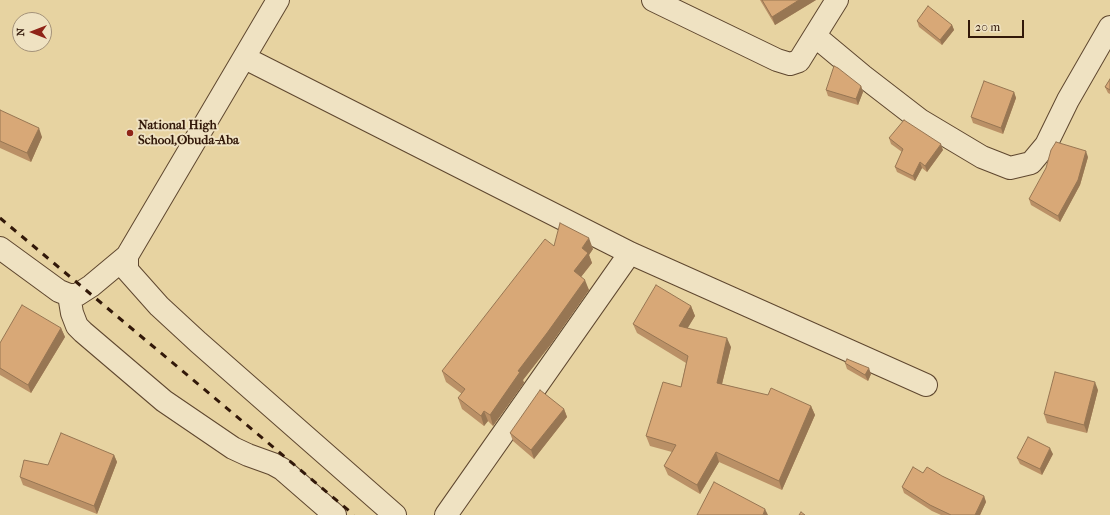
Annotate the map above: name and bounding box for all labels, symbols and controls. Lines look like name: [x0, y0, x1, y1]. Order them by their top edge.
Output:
north arrow: [12, 12, 52, 52]
scale bar: [970, 12, 1026, 38]
text: 20 m: [975, 20, 1000, 34]
text: N: [14, 28, 27, 36]
place label: National High School,Obuda-Aba: [138, 118, 239, 149]
marker: National High School,Obuda-Aba: [125, 128, 135, 138]

